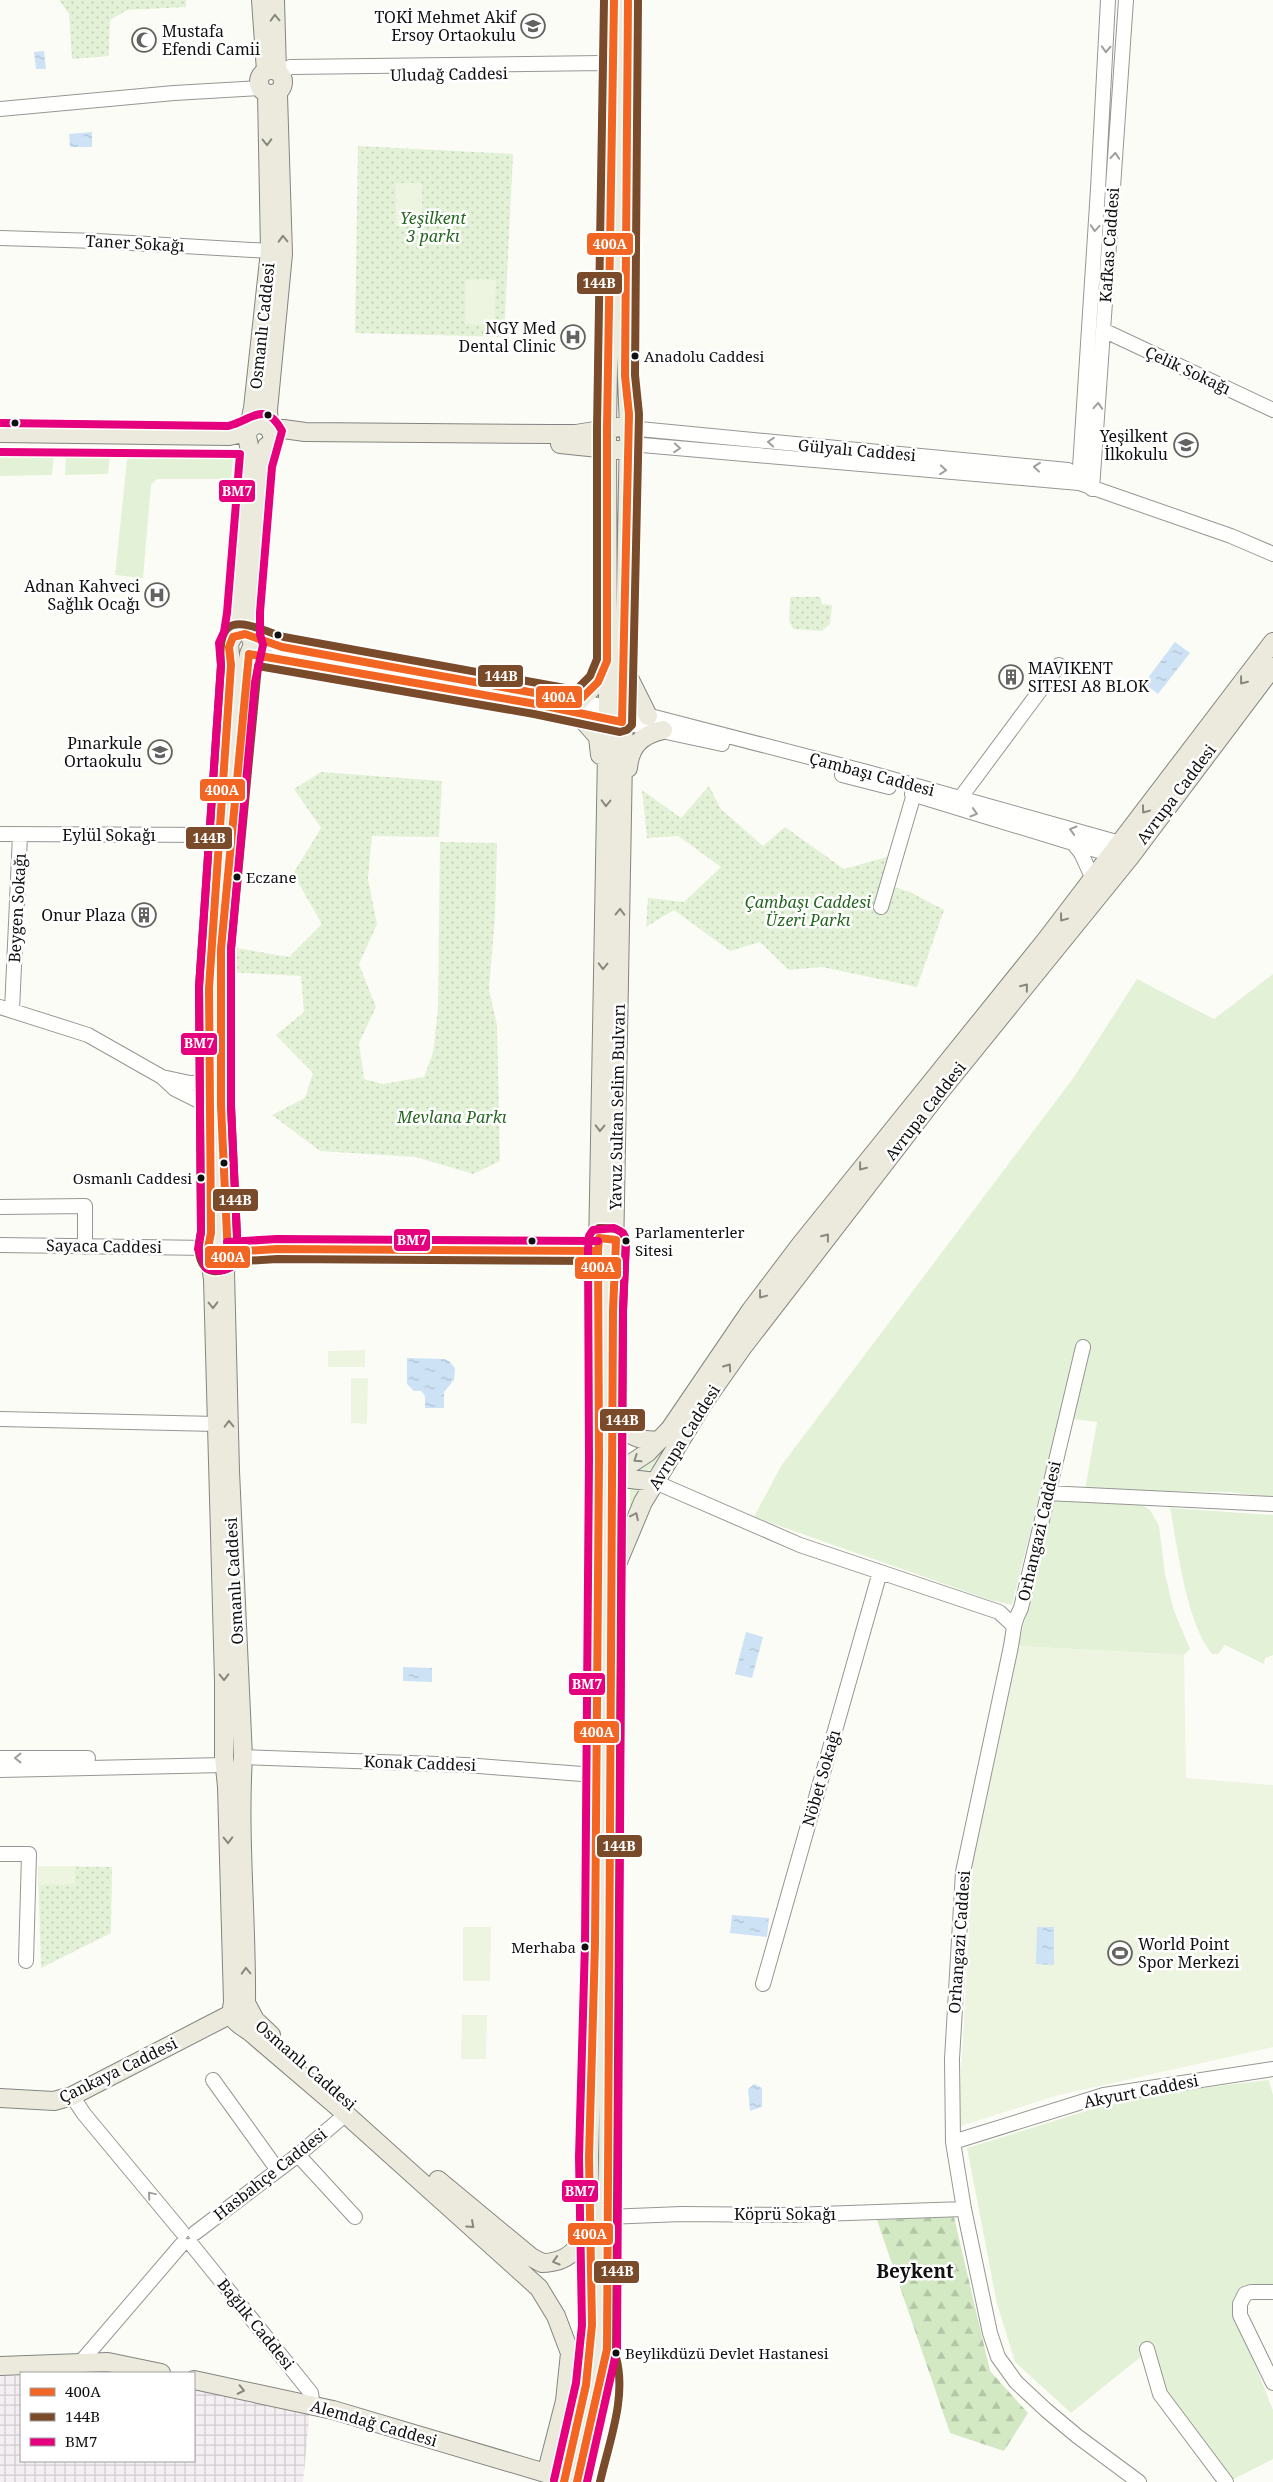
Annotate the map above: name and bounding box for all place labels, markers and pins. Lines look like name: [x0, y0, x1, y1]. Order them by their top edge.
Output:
place label: TOKİ Mehmet Akif Ersoy Ortaokulu: [375, 6, 518, 46]
school or university icon: TOKİ Mehmet Akif Ersoy Ortaokulu: [520, 13, 546, 39]
place label: Mustafa Efendi Camii: [162, 20, 260, 60]
mosque icon: Mustafa Efendi Camii: [131, 27, 157, 53]
place label: NGY Med Dental Clinic: [459, 317, 556, 357]
hospital icon: NGY Med Dental Clinic: [560, 324, 586, 350]
place label: Anadolu Caddesi: [644, 346, 765, 366]
marker: Anadolu Caddesi: [630, 351, 640, 361]
unlabelled marker: [263, 410, 273, 420]
unlabelled marker: [10, 418, 20, 428]
place label: Yeşilkent İlkokulu: [1099, 425, 1168, 465]
school or university icon: Yeşilkent İlkokulu: [1173, 432, 1199, 458]
place label: Adnan Kahveci Sağlık Ocağı: [24, 575, 140, 615]
hospital icon: Adnan Kahveci Sağlık Ocağı: [144, 582, 170, 608]
unlabelled marker: [273, 630, 283, 640]
place label: MAVIKENT SITESI A8 BLOK: [1028, 657, 1150, 697]
building icon: MAVIKENT SITESI A8 BLOK: [998, 664, 1024, 690]
place label: Pınarkule Ortaokulu: [64, 732, 142, 772]
school or university icon: Pınarkule Ortaokulu: [147, 739, 173, 765]
place label: Eczane: [246, 867, 297, 887]
marker: Eczane: [232, 872, 242, 882]
building icon: Onur Plaza: [131, 902, 157, 928]
place label: Onur Plaza: [41, 904, 126, 926]
unlabelled marker: [219, 1158, 229, 1168]
place label: Osmanlı Caddesi: [73, 1168, 192, 1188]
marker: Osmanlı Caddesi: [196, 1173, 206, 1183]
place label: Parlamenterler Sitesi: [635, 1222, 745, 1260]
unlabelled marker: [527, 1236, 537, 1246]
marker: Parlamenterler Sitesi: [621, 1236, 631, 1246]
place label: World Point Spor Merkezi: [1138, 1933, 1239, 1973]
place label: Merhaba: [511, 1937, 576, 1957]
sports icon: World Point Spor Merkezi: [1107, 1940, 1133, 1966]
marker: Merhaba: [580, 1942, 590, 1952]
place label: Beylikdüzü Devlet Hastanesi: [625, 2343, 829, 2363]
marker: Beylikdüzü Devlet Hastanesi: [611, 2348, 621, 2358]

